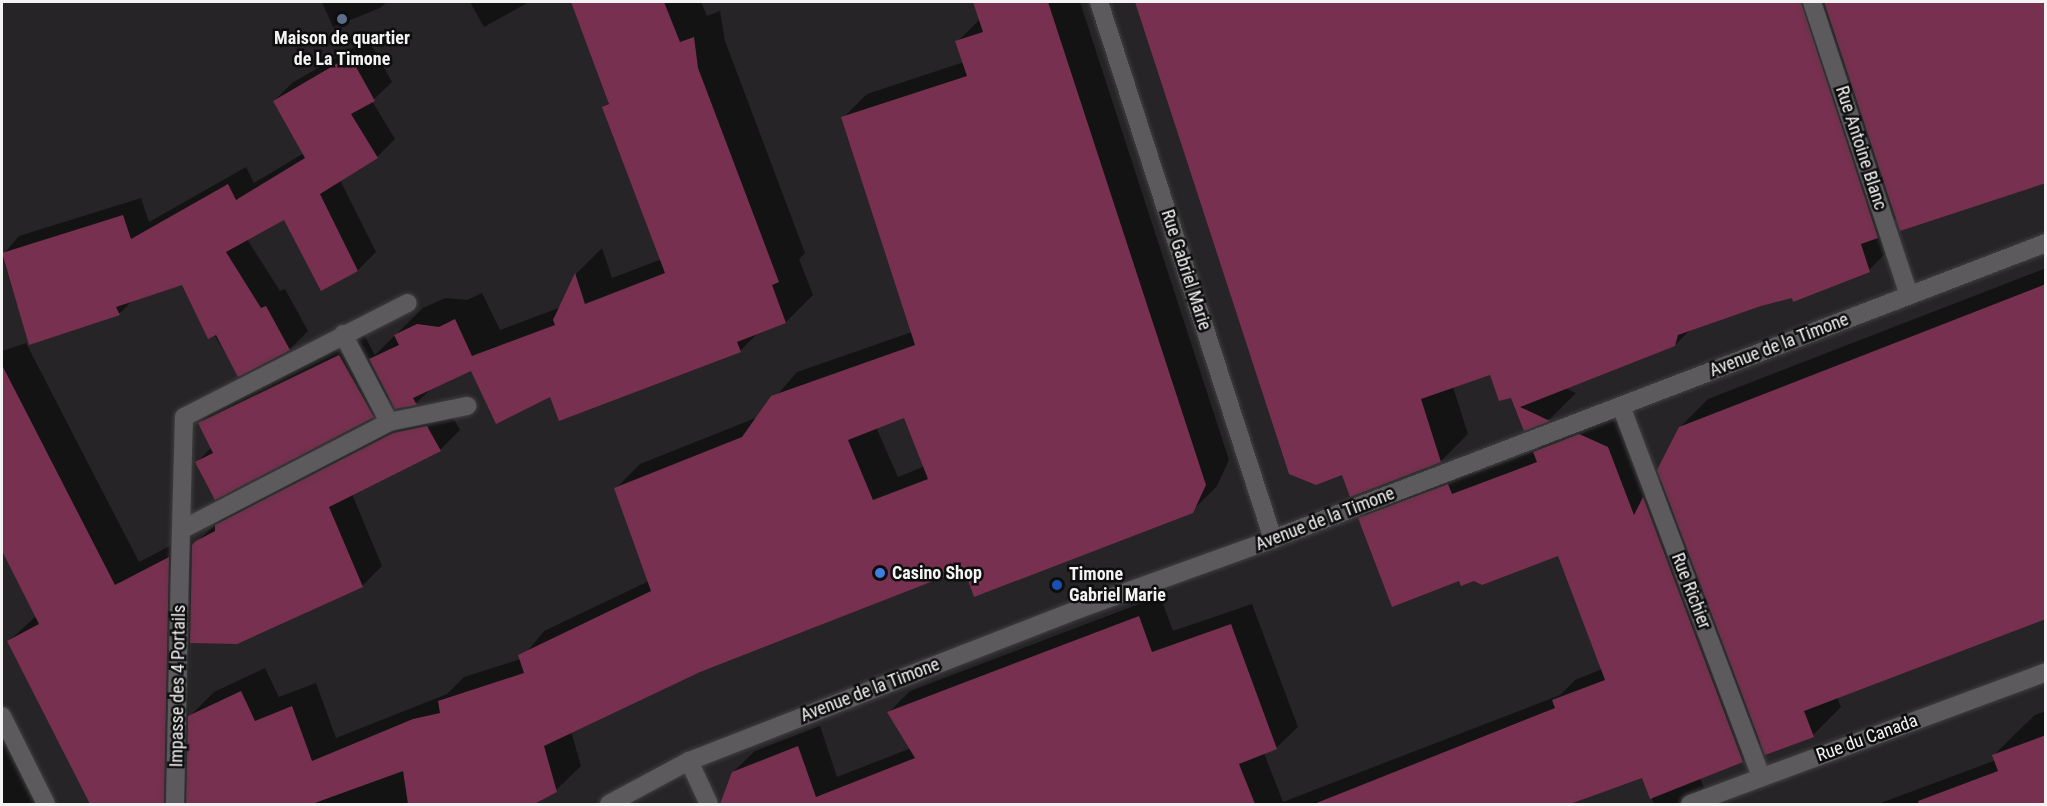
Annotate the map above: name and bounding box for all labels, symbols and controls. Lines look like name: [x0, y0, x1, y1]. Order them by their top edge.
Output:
marker: Maison de quartier de La Timone: [335, 12, 349, 26]
place label: Maison de quartier de La Timone: [274, 28, 410, 70]
street label: Rue Antoine Blanc: [1831, 83, 1891, 213]
street label: Rue Gabriel Marie: [1156, 207, 1216, 333]
street label: Avenue de la Timone: [1706, 308, 1852, 382]
street label: Avenue de la Timone: [1252, 482, 1398, 556]
street label: Rue Richier: [1667, 550, 1715, 632]
place label: Casino Shop: [892, 562, 982, 584]
place label: Timone Gabriel Marie: [1069, 564, 1166, 606]
marker: Casino Shop: [873, 566, 887, 580]
marker: Timone Gabriel Marie: [1050, 578, 1064, 592]
street label: Impasse des 4 Portails: [166, 605, 190, 767]
street label: Avenue de la Timone: [797, 653, 943, 727]
street label: Rue du Canada: [1813, 710, 1921, 766]

